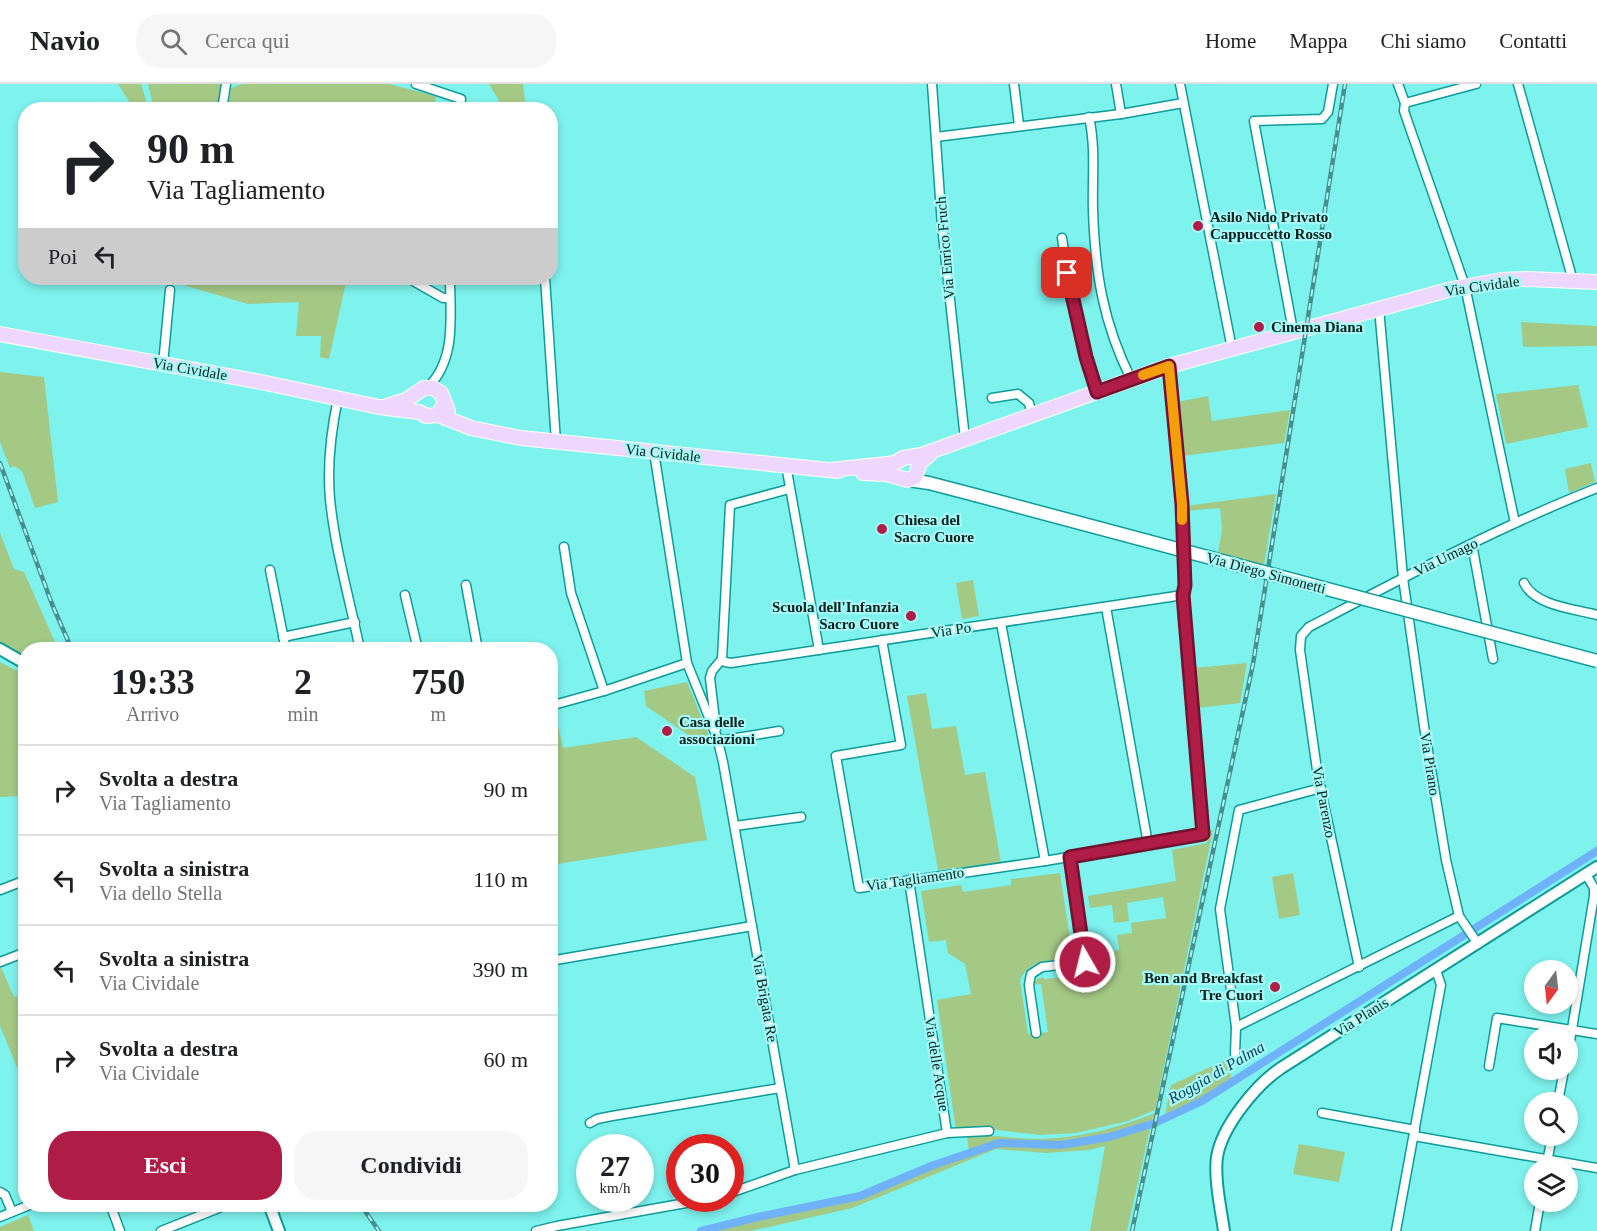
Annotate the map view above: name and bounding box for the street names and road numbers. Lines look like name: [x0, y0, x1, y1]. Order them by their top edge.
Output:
street label: Via Enrico Fruch: [932, 195, 957, 300]
street label: Via Cividale: [1444, 273, 1521, 299]
street label: Via Cividale: [152, 355, 229, 383]
street label: Via Cividale: [625, 441, 702, 465]
street label: Via Umago: [1412, 535, 1480, 579]
street label: Via Diego Simonetti: [1204, 549, 1328, 597]
street label: Via Po: [930, 619, 972, 641]
street label: Via Pirano: [1417, 731, 1443, 797]
street label: Via Parenzo: [1309, 765, 1339, 839]
street label: Via Tagliamento: [865, 864, 965, 894]
street label: Via Brigata Re: [749, 953, 781, 1044]
street label: Via Planis: [1331, 994, 1391, 1040]
street label: Via delle Acque: [922, 1015, 952, 1113]

